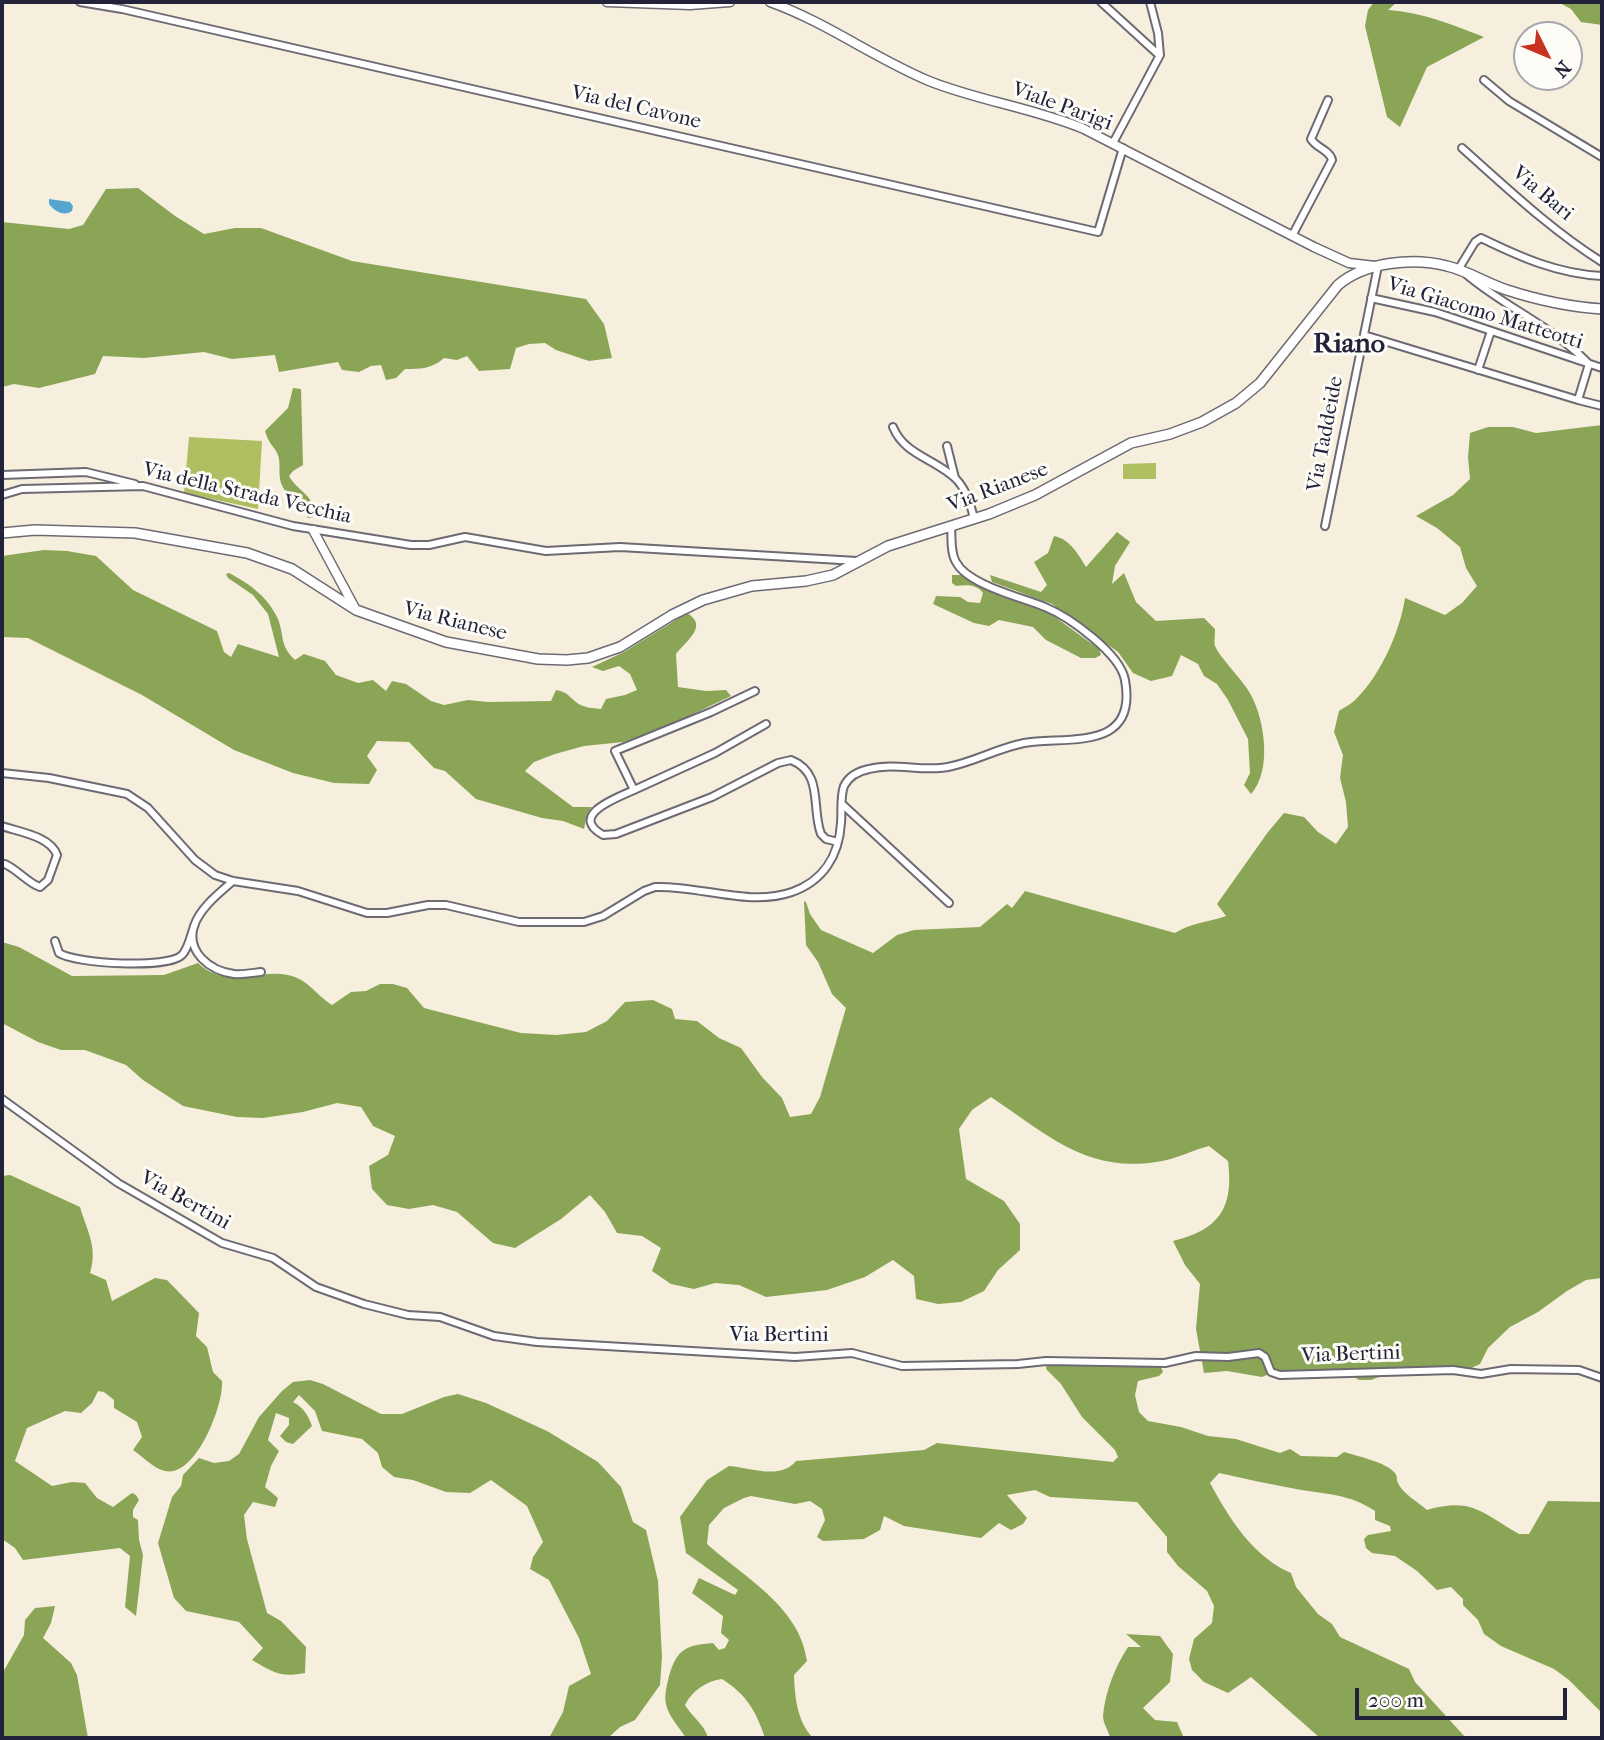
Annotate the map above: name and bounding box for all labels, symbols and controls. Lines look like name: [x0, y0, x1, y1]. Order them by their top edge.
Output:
north arrow: [1513, 21, 1583, 91]
text: N: [1549, 56, 1575, 82]
street label: Viale Parigi: [1008, 77, 1116, 137]
street label: Via del Cavone: [569, 81, 703, 135]
street label: Via Bari: [1506, 161, 1578, 227]
street label: Via Giacomo Matteotti: [1384, 272, 1586, 356]
district label: Riano: [1313, 328, 1385, 362]
street label: Via Taddeide: [1302, 374, 1350, 494]
street label: Via Rianese: [944, 457, 1052, 519]
street label: Via della Strada Vecchia: [140, 458, 354, 530]
street label: Via Rianese: [401, 597, 509, 647]
street label: Via Bertini: [136, 1166, 234, 1236]
street label: Via Bertini: [729, 1323, 829, 1349]
street label: Via Bertini: [1301, 1341, 1401, 1369]
scale bar: [1359, 1674, 1571, 1718]
text: 200 m: [1368, 1688, 1424, 1712]

